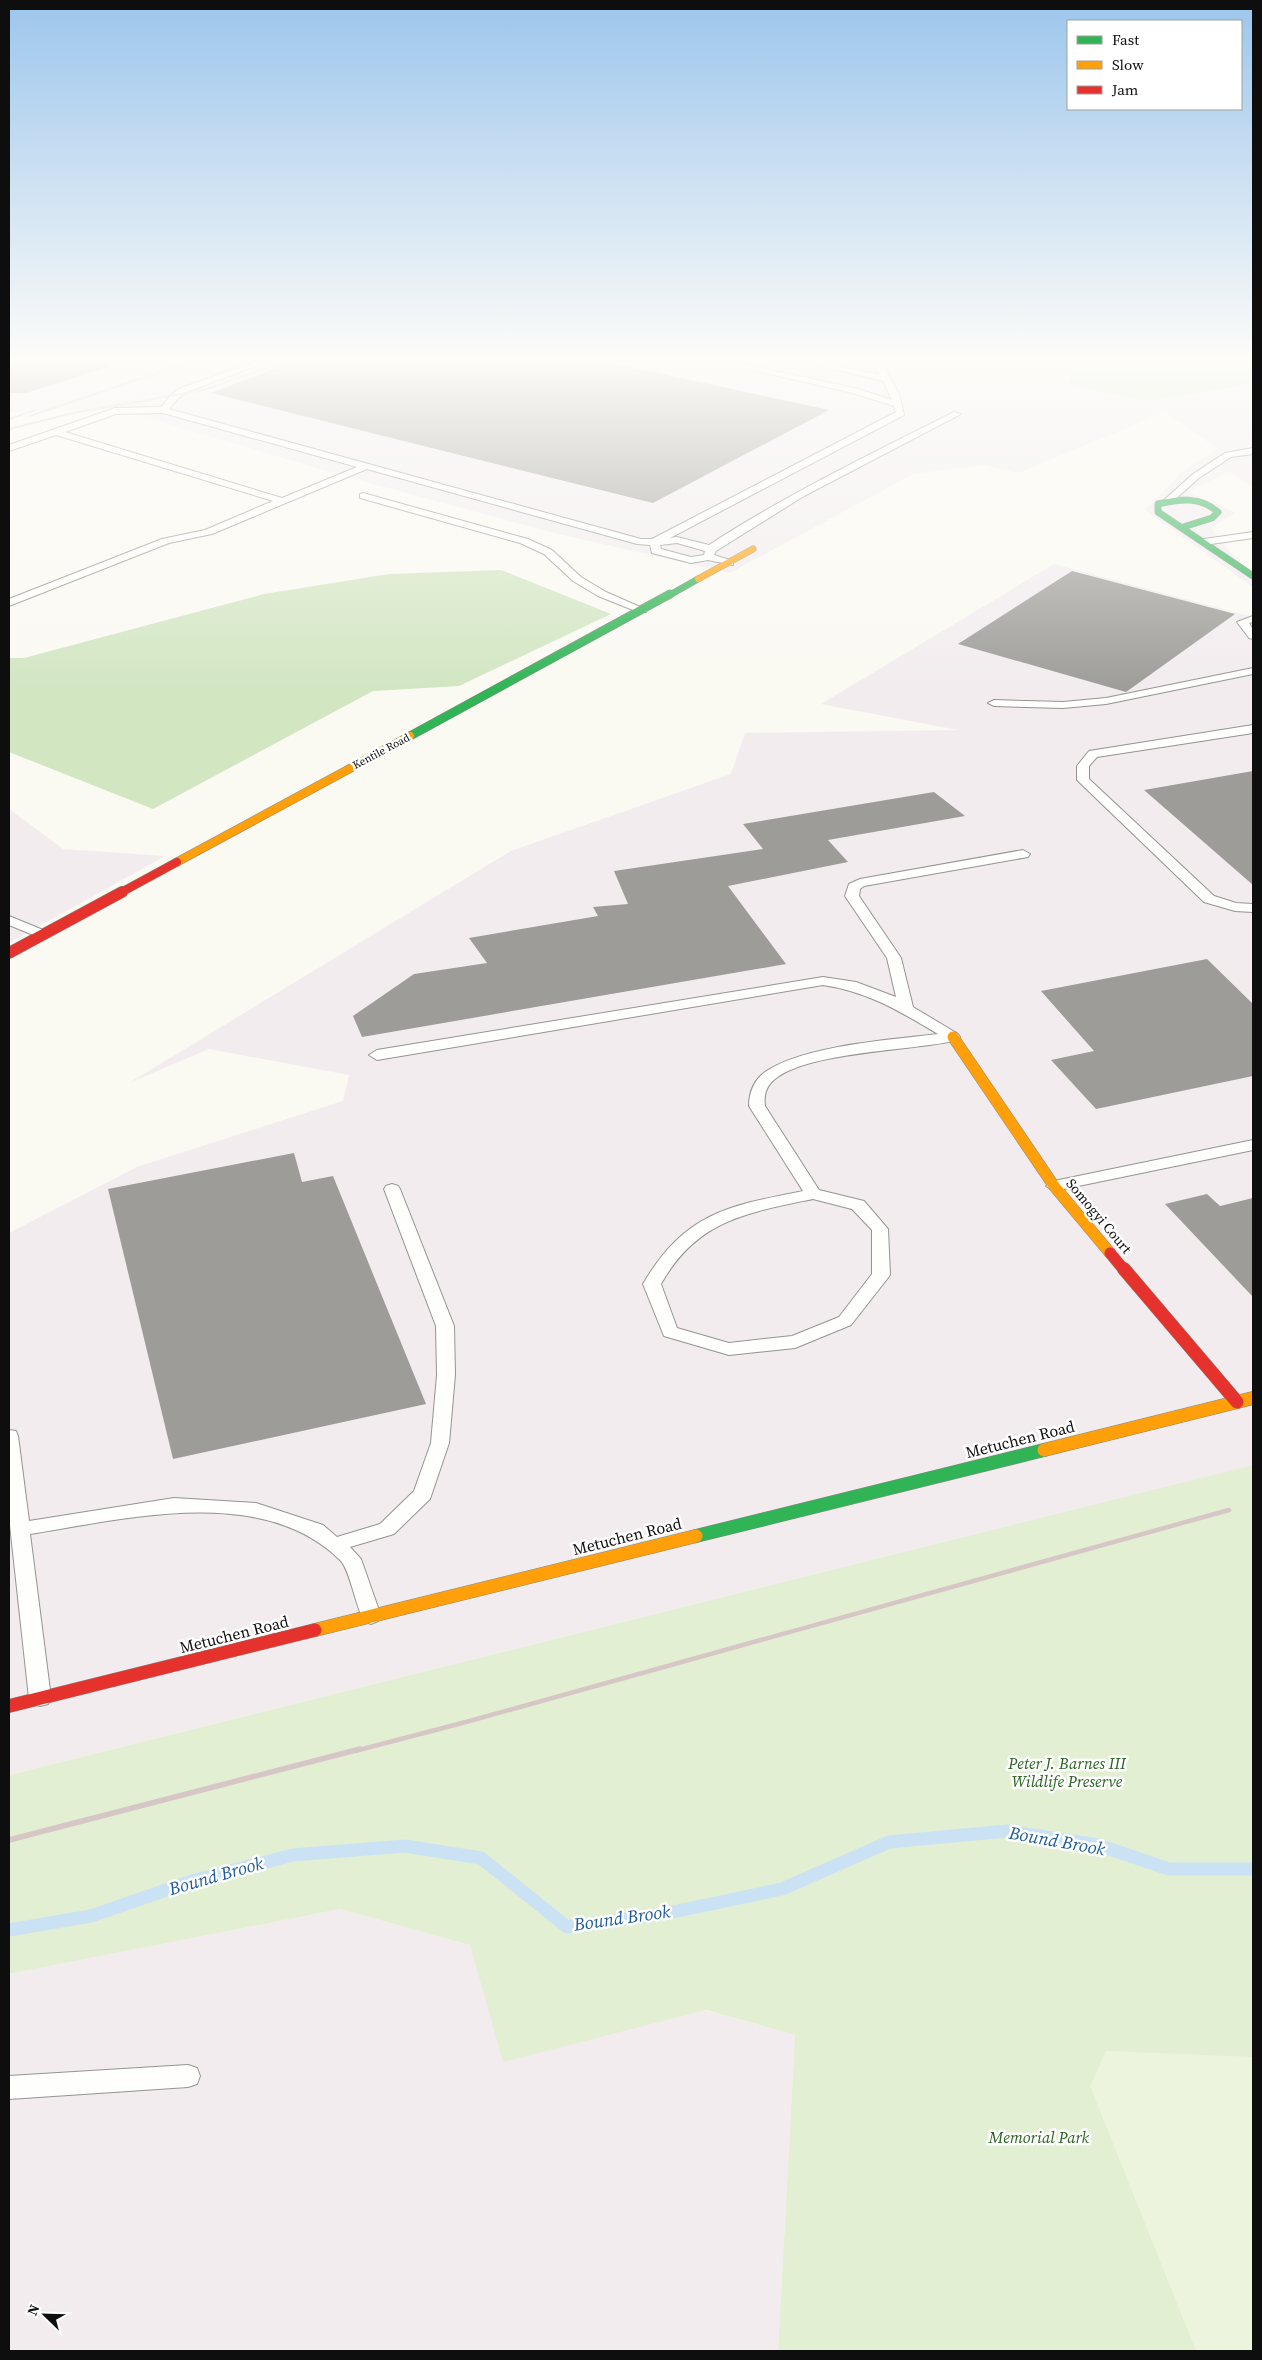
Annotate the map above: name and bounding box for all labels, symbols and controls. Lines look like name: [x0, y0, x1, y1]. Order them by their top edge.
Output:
legend: [1067, 20, 1242, 110]
text: Fast: [1112, 29, 1139, 50]
text: Slow: [1112, 54, 1144, 75]
text: Jam: [1111, 79, 1139, 100]
street label: Kentile Road: [350, 730, 413, 773]
street label: Somogyi Court: [1062, 1174, 1137, 1258]
street label: Metuchen Road: [963, 1415, 1077, 1463]
street label: Metuchen Road: [570, 1512, 684, 1560]
street label: Metuchen Road: [177, 1610, 291, 1658]
park label: Peter J. Barnes III Wildlife Preserve: [1007, 1752, 1127, 1792]
water label: Bound Brook: [1006, 1820, 1108, 1861]
water label: Bound Brook: [165, 1850, 266, 1901]
water label: Bound Brook: [571, 1898, 672, 1937]
park label: Memorial Park: [988, 2126, 1090, 2148]
north arrow: [20, 2290, 70, 2340]
text: N: [22, 2301, 44, 2319]

